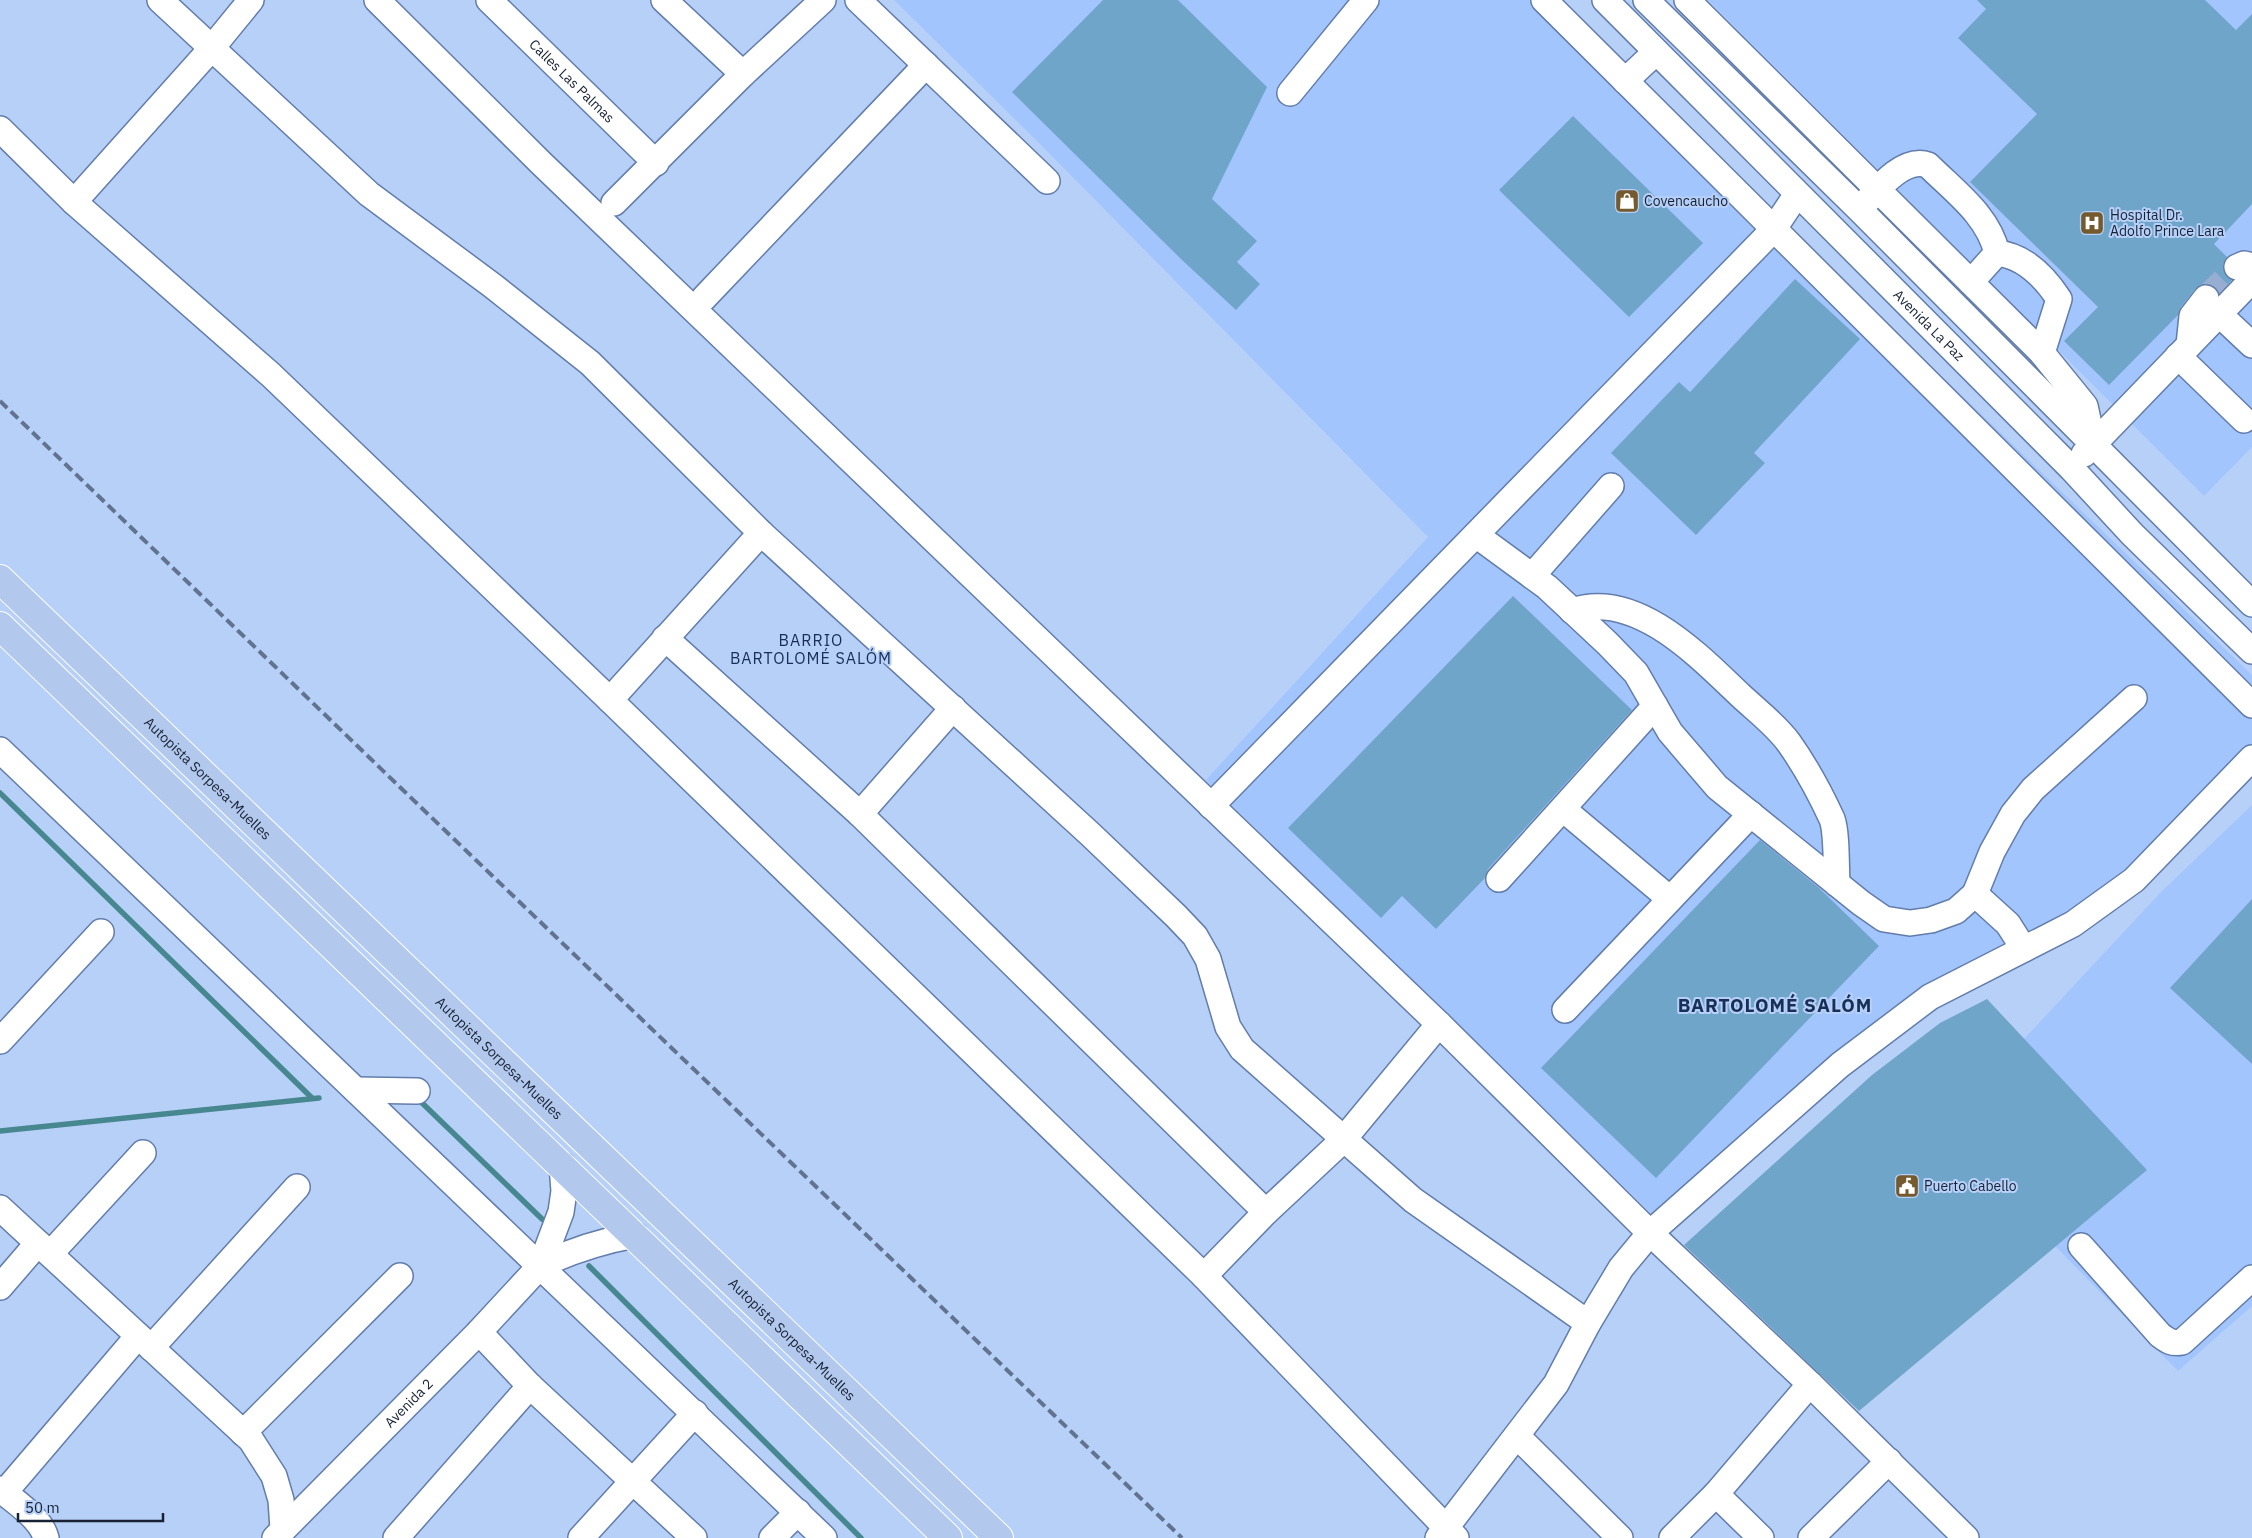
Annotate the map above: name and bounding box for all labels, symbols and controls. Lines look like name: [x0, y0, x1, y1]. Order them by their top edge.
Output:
street label: Calles Las Palmas: [526, 35, 619, 127]
shop icon: Covencaucho: [1614, 188, 1640, 214]
place label: Covencaucho: [1644, 192, 1728, 210]
place label: Hospital Dr. Adolfo Prince Lara: [2110, 206, 2225, 240]
hospital icon: Hospital Dr. Adolfo Prince Lara: [2079, 210, 2105, 236]
street label: Avenida La Paz: [1889, 286, 1969, 365]
district label: BARRIO BARTOLOMÉ SALÓM: [730, 630, 892, 668]
street label: Autopista Sorpesa-Muelles: [140, 713, 275, 844]
street label: Autopista Sorpesa-Muelles: [432, 993, 567, 1124]
district label: BARTOLOMÉ SALÓM: [1678, 993, 1872, 1017]
public building icon: Puerto Cabello: [1894, 1173, 1920, 1199]
place label: Puerto Cabello: [1924, 1177, 2017, 1195]
street label: Autopista Sorpesa-Muelles: [725, 1274, 860, 1405]
street label: Avenida 2: [381, 1375, 437, 1431]
scale bar: [18, 1490, 162, 1522]
text: 50 m: [25, 1498, 60, 1517]

